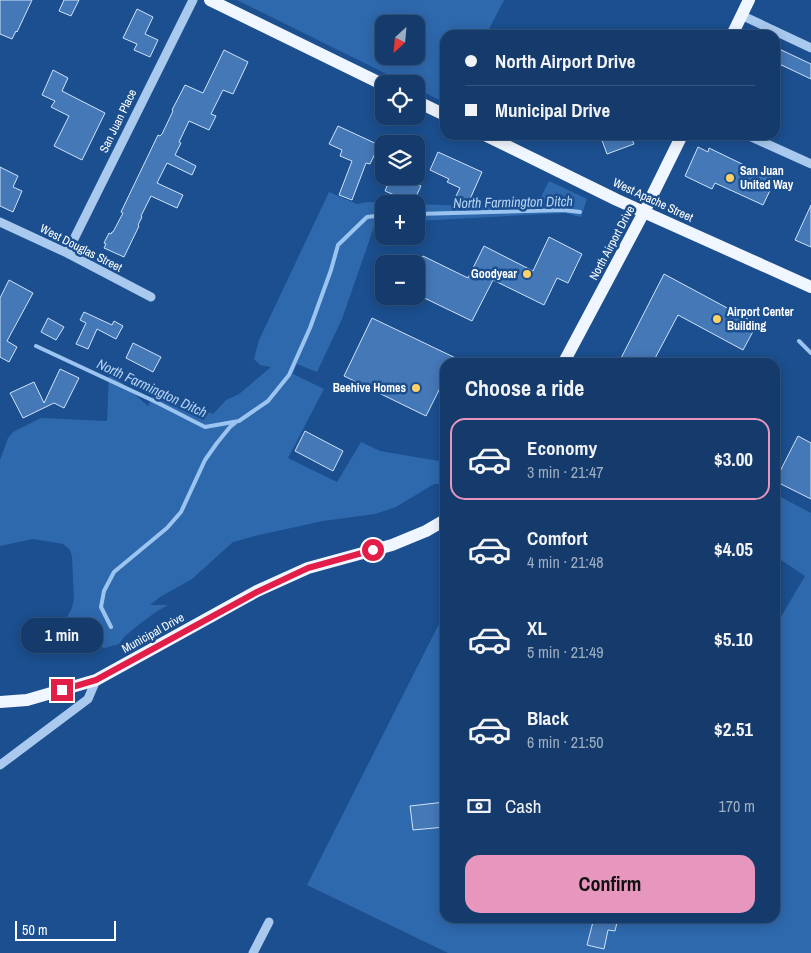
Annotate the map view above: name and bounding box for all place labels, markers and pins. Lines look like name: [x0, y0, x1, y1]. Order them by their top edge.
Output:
place label: San Juan United Way: [740, 163, 794, 193]
marker: San Juan United Way: [724, 172, 736, 184]
place label: Goodyear: [471, 266, 517, 282]
marker: Goodyear: [521, 268, 533, 280]
place label: Airport Center Building: [727, 304, 794, 334]
marker: Airport Center Building: [711, 313, 723, 325]
place label: Beehive Homes: [333, 380, 407, 396]
marker: Beehive Homes: [410, 382, 422, 394]

